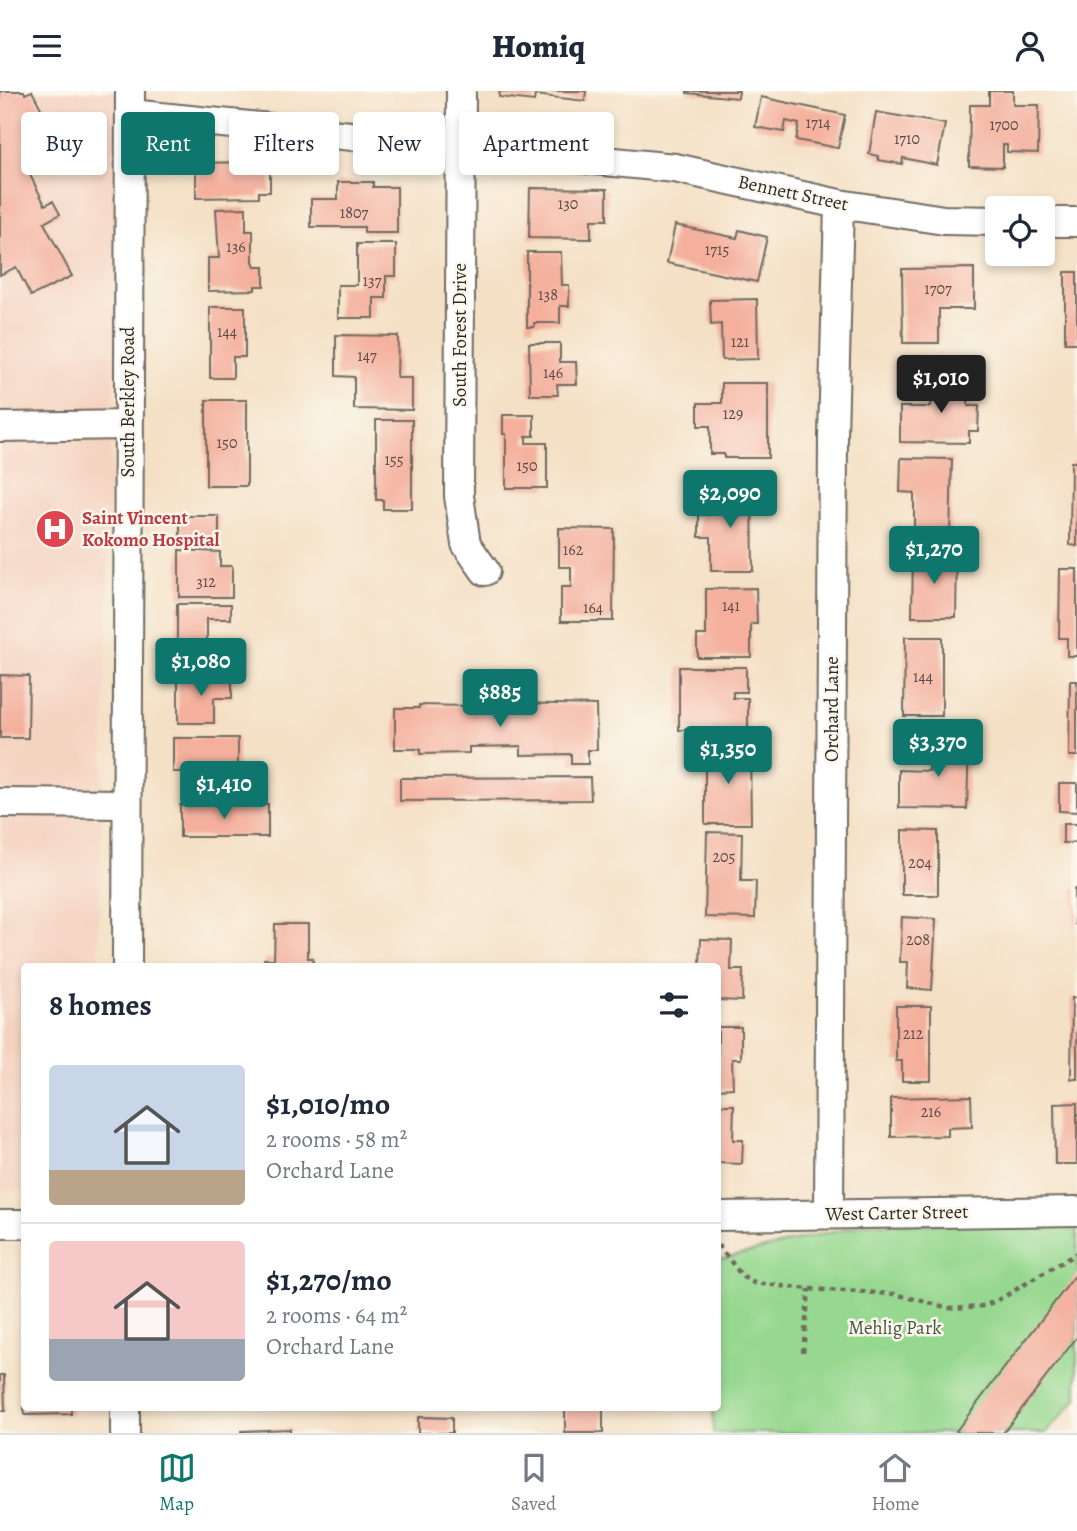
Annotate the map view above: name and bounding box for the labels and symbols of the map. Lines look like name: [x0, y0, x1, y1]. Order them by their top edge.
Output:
house number: 1714: [806, 112, 830, 134]
house number: 1700: [989, 114, 1019, 136]
house number: 1710: [894, 128, 920, 150]
street label: Bennett Street: [736, 169, 850, 217]
house number: 130: [558, 193, 578, 215]
house number: 1807: [340, 202, 369, 224]
house number: 136: [226, 236, 246, 258]
house number: 1715: [705, 239, 729, 261]
street label: South Forest Drive: [447, 263, 473, 407]
house number: 137: [363, 270, 382, 292]
house number: 1707: [924, 278, 952, 300]
house number: 138: [538, 284, 558, 306]
house number: 144: [217, 321, 237, 343]
street label: South Berkley Road: [115, 326, 141, 477]
house number: 121: [731, 331, 750, 353]
house number: 147: [357, 345, 377, 367]
pin: $1,010: [884, 355, 998, 415]
house number: 146: [543, 362, 563, 384]
house number: 129: [723, 403, 743, 425]
house number: 150: [217, 432, 237, 454]
house number: 155: [384, 449, 404, 471]
house number: 150: [517, 455, 537, 477]
pin: $2,090: [673, 471, 787, 530]
place label: Saint Vincent Kokomo Hospital: [82, 505, 220, 553]
hospital icon: Saint Vincent Kokomo Hospital: [34, 508, 76, 550]
pin: $1,270: [877, 526, 991, 586]
house number: 162: [563, 539, 584, 561]
house number: 312: [196, 571, 216, 593]
house number: 141: [722, 595, 741, 617]
house number: 164: [583, 597, 603, 619]
pin: $1,080: [144, 639, 258, 698]
street label: Orchard Lane: [819, 656, 845, 762]
house number: 144: [913, 666, 933, 688]
pin: $885: [459, 669, 541, 729]
pin: $3,370: [881, 719, 995, 779]
pin: $1,350: [671, 727, 785, 786]
pin: $1,410: [167, 761, 281, 821]
house number: 205: [712, 846, 736, 868]
house number: 204: [908, 852, 932, 874]
house number: 208: [906, 929, 930, 951]
house number: 212: [903, 1023, 924, 1045]
house number: 216: [921, 1101, 941, 1123]
street label: West Carter Street: [824, 1199, 969, 1227]
park label: Mehlig Park: [848, 1315, 942, 1341]

